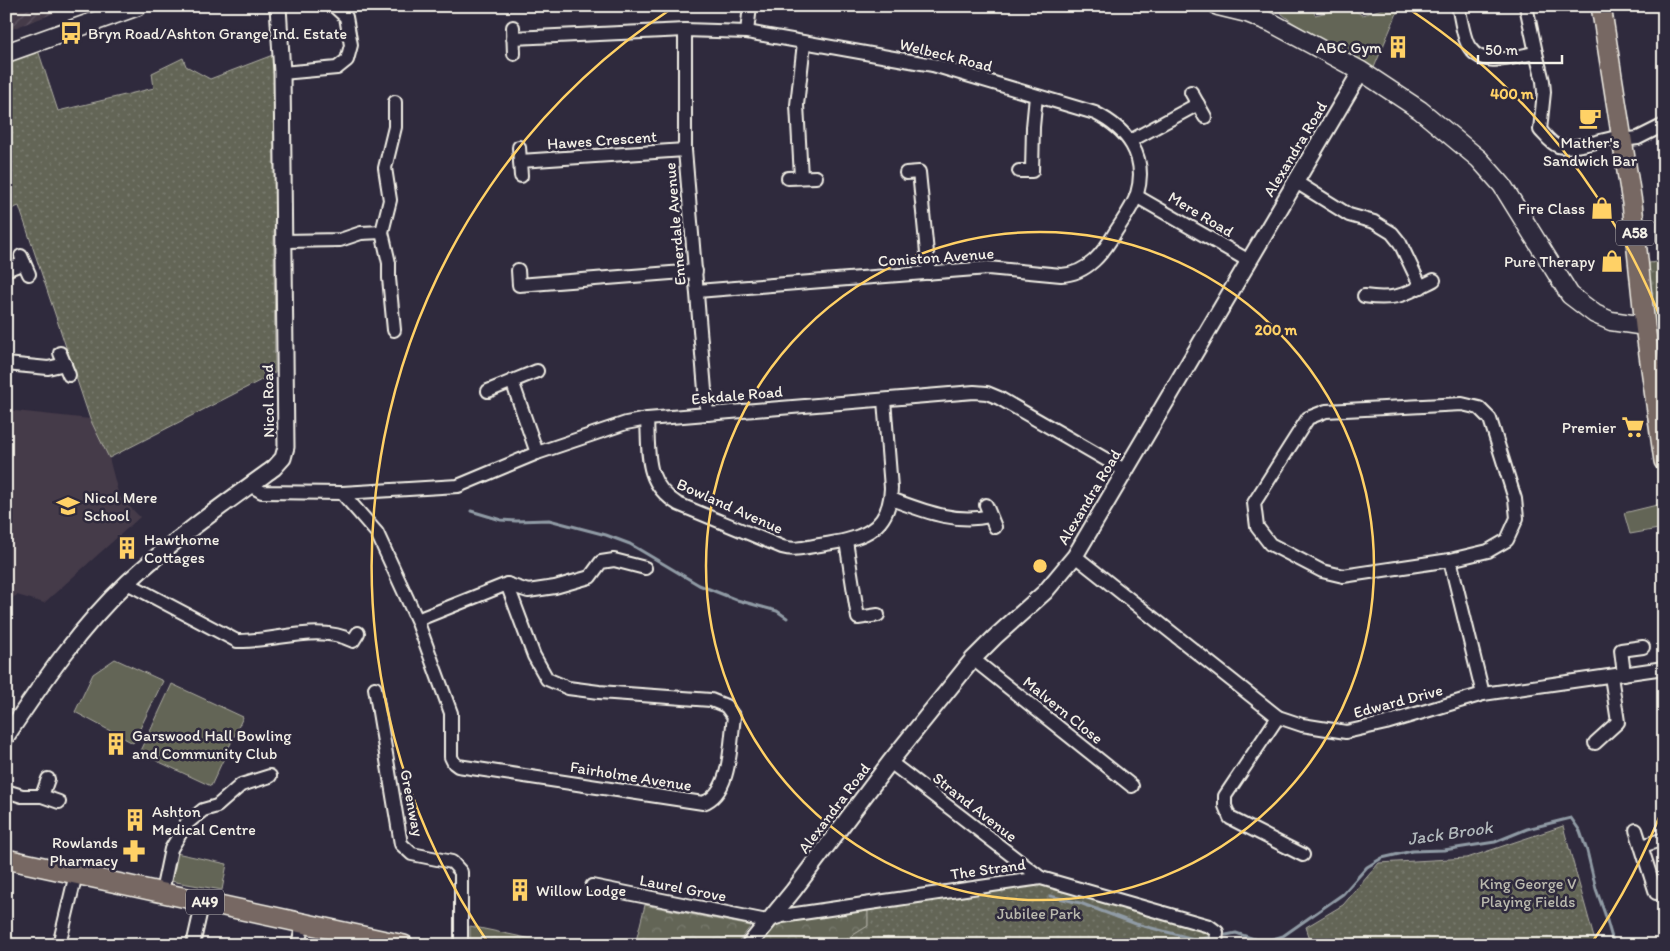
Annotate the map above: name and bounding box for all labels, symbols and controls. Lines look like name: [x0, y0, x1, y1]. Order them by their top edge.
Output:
bus stop icon: Bryn Road/Ashton Grange Ind. Estate: [58, 20, 84, 46]
place label: Bryn Road/Ashton Grange Ind. Estate: [88, 24, 347, 43]
scale bar: [1478, 32, 1561, 64]
street label: Welbeck Road: [897, 34, 995, 76]
building icon: ABC Gym: [1385, 34, 1411, 60]
place label: ABC Gym: [1316, 38, 1382, 57]
text: 50 m: [1485, 41, 1518, 59]
text: 400 m: [1490, 85, 1534, 103]
street label: Alexandra Road: [1259, 98, 1331, 200]
cafe icon: Mather's Sandwich Bar: [1577, 105, 1603, 131]
street label: Hawes Crescent: [546, 127, 658, 153]
place label: Mather's Sandwich Bar: [1543, 133, 1638, 170]
street label: Ennerdale Avenue: [660, 161, 690, 286]
street label: Mere Road: [1165, 187, 1237, 241]
shop icon: Fire Class: [1589, 195, 1615, 221]
place label: Fire Class: [1518, 199, 1585, 218]
road number: A58: [1616, 220, 1654, 246]
street label: Coniston Avenue: [877, 243, 995, 271]
shop icon: Pure Therapy: [1599, 248, 1625, 274]
place label: Pure Therapy: [1504, 252, 1595, 271]
text: 200 m: [1255, 321, 1298, 339]
street label: Nicol Road: [258, 364, 278, 438]
street label: Eskdale Road: [691, 382, 784, 408]
supermarket icon: Premier: [1620, 414, 1646, 440]
place label: Premier: [1562, 418, 1617, 437]
street label: Alexandra Road: [1053, 446, 1125, 548]
street label: Bowland Avenue: [674, 474, 786, 538]
place label: Nicol Mere School: [84, 488, 157, 525]
school or university icon: Nicol Mere School: [55, 493, 81, 519]
place label: Hawthorne Cottages: [144, 530, 220, 567]
building icon: Hawthorne Cottages: [114, 535, 140, 561]
centre of rings: [1031, 557, 1049, 575]
street label: Malvern Close: [1019, 672, 1107, 748]
street label: Edward Drive: [1351, 680, 1445, 722]
place label: Garswood Hall Bowling and Community Club: [132, 726, 292, 763]
building icon: Garswood Hall Bowling and Community Club: [103, 731, 129, 757]
street label: Fairholme Avenue: [569, 757, 693, 795]
street label: Alexandra Road: [794, 759, 874, 857]
street label: Greenway: [396, 768, 428, 839]
street label: Strand Avenue: [929, 768, 1021, 846]
place label: Ashton Medical Centre: [152, 802, 256, 839]
building icon: Ashton Medical Centre: [122, 807, 148, 833]
water label: Jack Brook: [1406, 816, 1496, 850]
place label: Rowlands Pharmacy: [50, 833, 118, 870]
pharmacy icon: Rowlands Pharmacy: [121, 838, 147, 864]
street label: The Strand: [949, 854, 1027, 884]
street label: Laurel Grove: [638, 870, 728, 906]
park label: King George V Playing Fields: [1479, 874, 1577, 911]
building icon: Willow Lodge: [507, 877, 533, 903]
place label: Willow Lodge: [536, 881, 626, 900]
road number: A49: [186, 890, 224, 914]
park label: Jubilee Park: [997, 904, 1082, 923]

